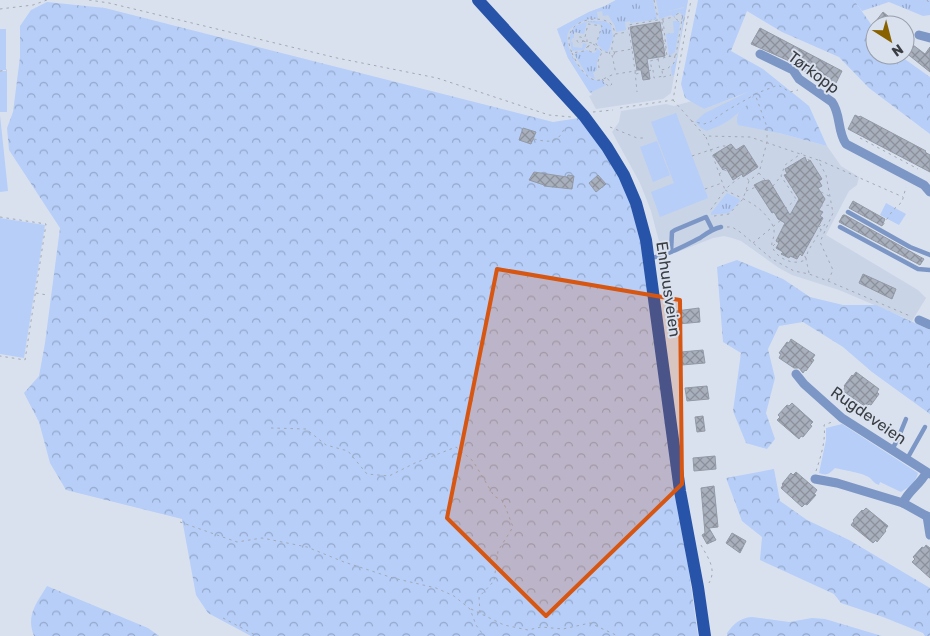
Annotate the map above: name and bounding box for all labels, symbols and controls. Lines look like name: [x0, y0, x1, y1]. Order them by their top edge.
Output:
north arrow: [865, 15, 915, 65]
text: N: [888, 40, 906, 60]
street label: Tørkopp: [784, 47, 843, 98]
street label: Enhuusveien: [652, 240, 685, 338]
street label: Rugdeveien: [827, 382, 910, 448]

